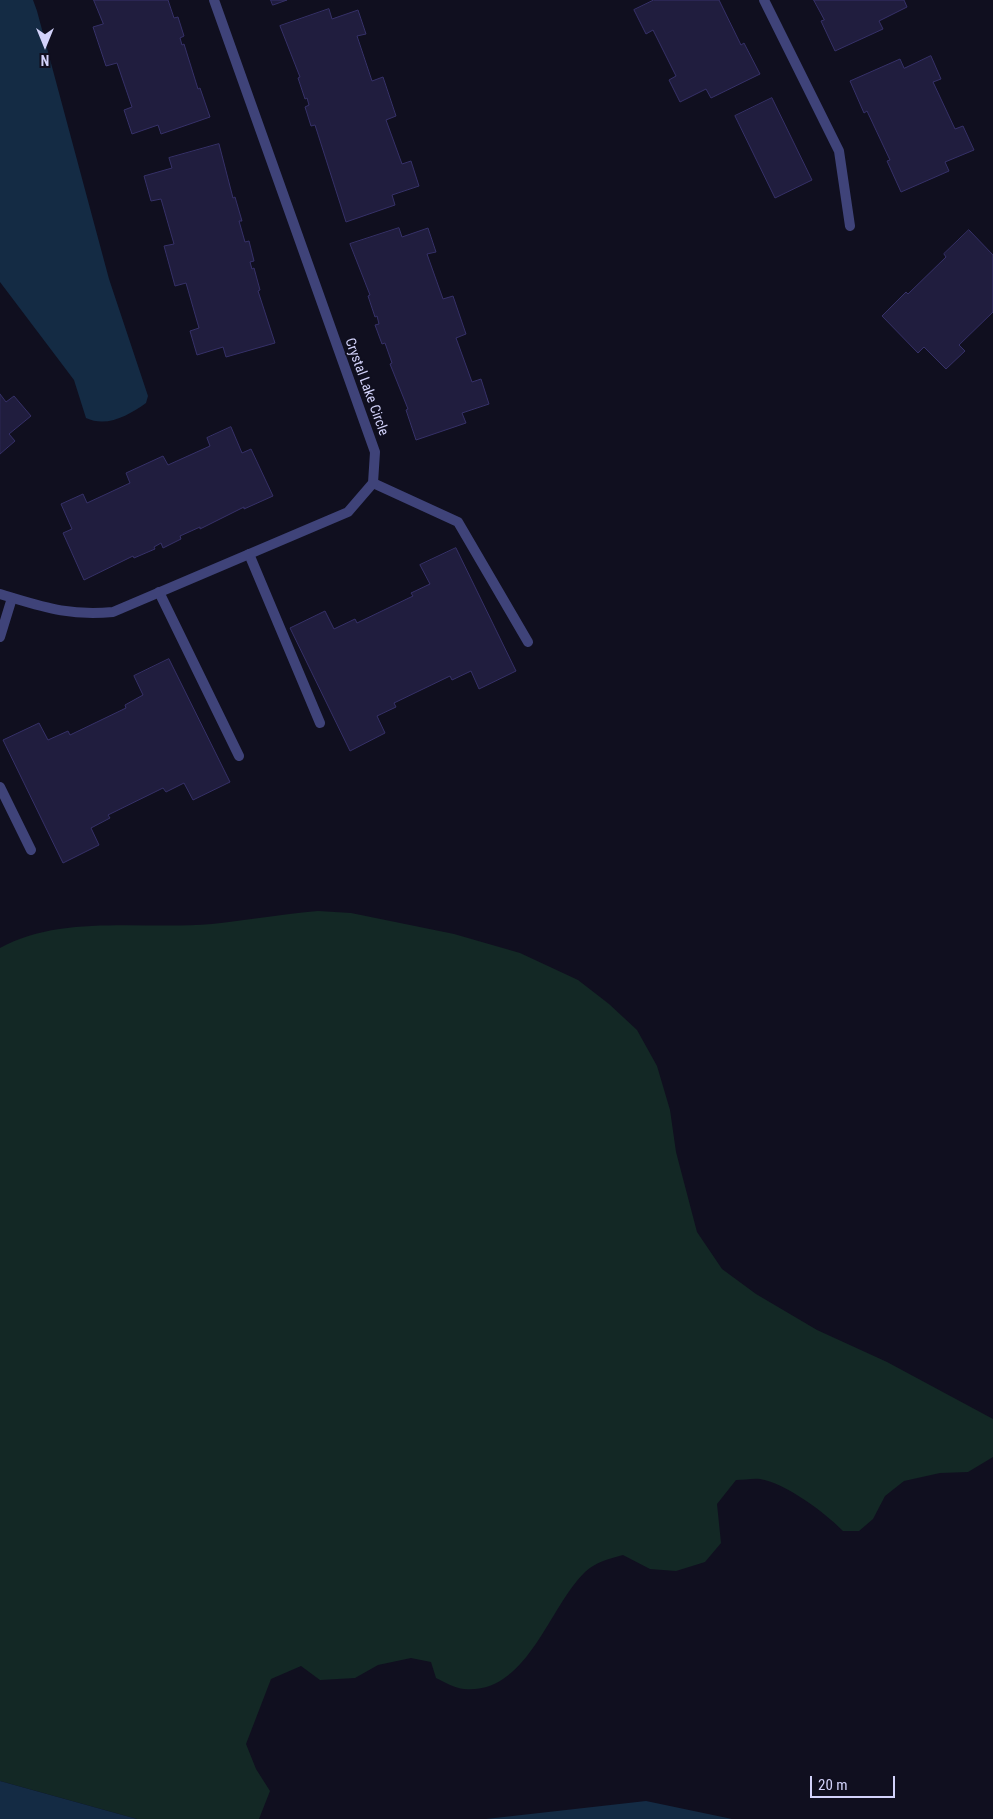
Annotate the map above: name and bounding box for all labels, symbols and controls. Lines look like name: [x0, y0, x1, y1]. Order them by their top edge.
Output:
north arrow: [20, 20, 70, 70]
text: N: [41, 52, 49, 68]
street label: Crystal Lake Circle: [341, 336, 391, 438]
scale bar: [813, 1766, 898, 1798]
text: 20 m: [818, 1776, 848, 1794]

